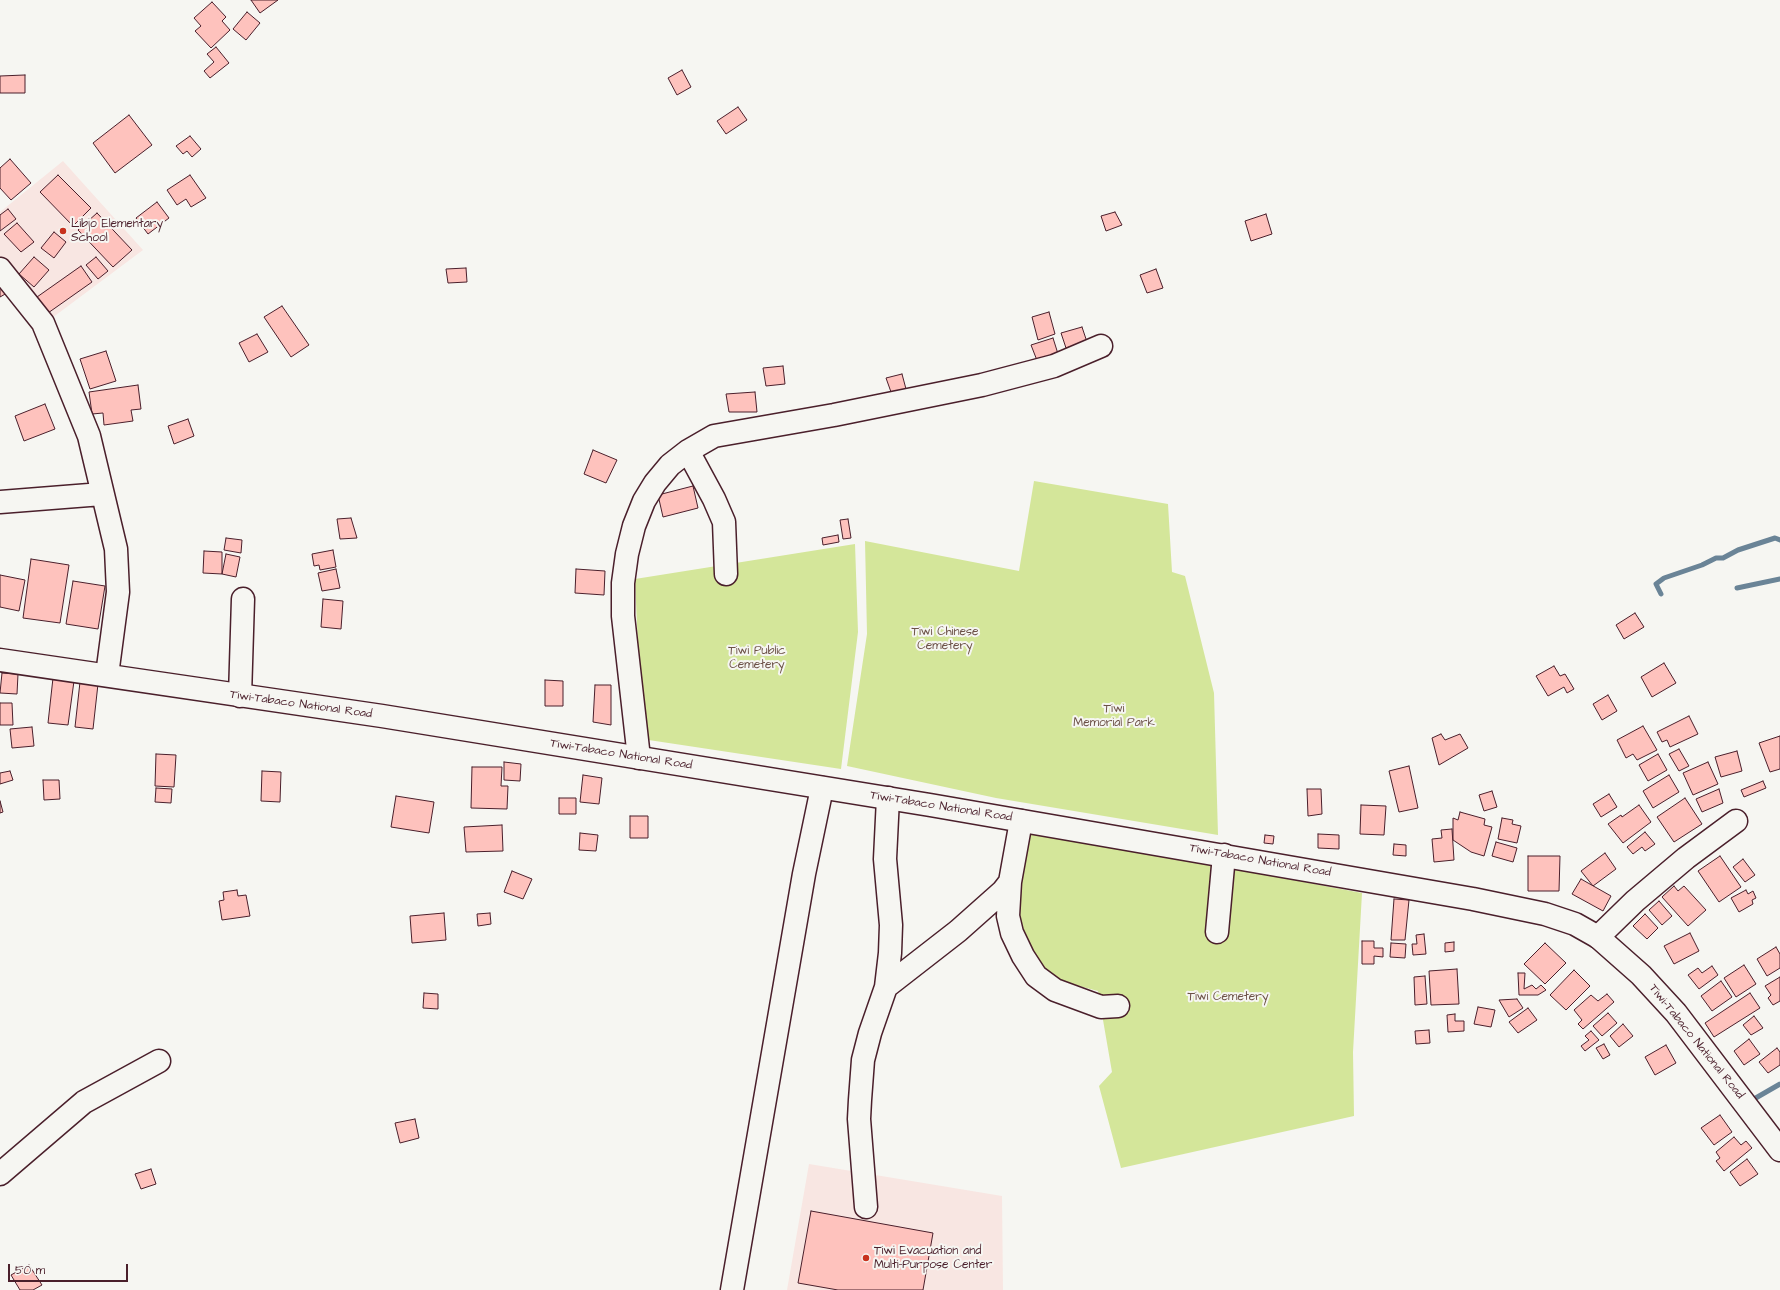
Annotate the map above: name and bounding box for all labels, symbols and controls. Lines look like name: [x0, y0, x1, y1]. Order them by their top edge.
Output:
place label: Libjo Elementary School: [71, 217, 163, 245]
marker: Libjo Elementary School: [58, 226, 68, 236]
park label: Tiwi Chinese Cemetery: [912, 625, 978, 653]
park label: Tiwi Public Cemetery: [728, 644, 786, 672]
street label: Tiwi-Tabaco National Road: [229, 688, 373, 722]
park label: Tiwi Memorial Park: [1073, 702, 1155, 730]
street label: Tiwi-Tabaco National Road: [549, 737, 693, 773]
street label: Tiwi-Tabaco National Road: [869, 789, 1013, 825]
street label: Tiwi-Tabaco National Road: [1188, 841, 1332, 881]
street label: Tiwi-Tabaco National Road: [1645, 982, 1747, 1102]
park label: Tiwi Cemetery: [1188, 990, 1268, 1004]
place label: Tiwi Evacuation and Multi-Purpose Center: [874, 1244, 992, 1272]
marker: Tiwi Evacuation and Multi-Purpose Center: [861, 1253, 871, 1263]
scale bar: [10, 1256, 130, 1282]
text: 50 m: [15, 1262, 45, 1279]

